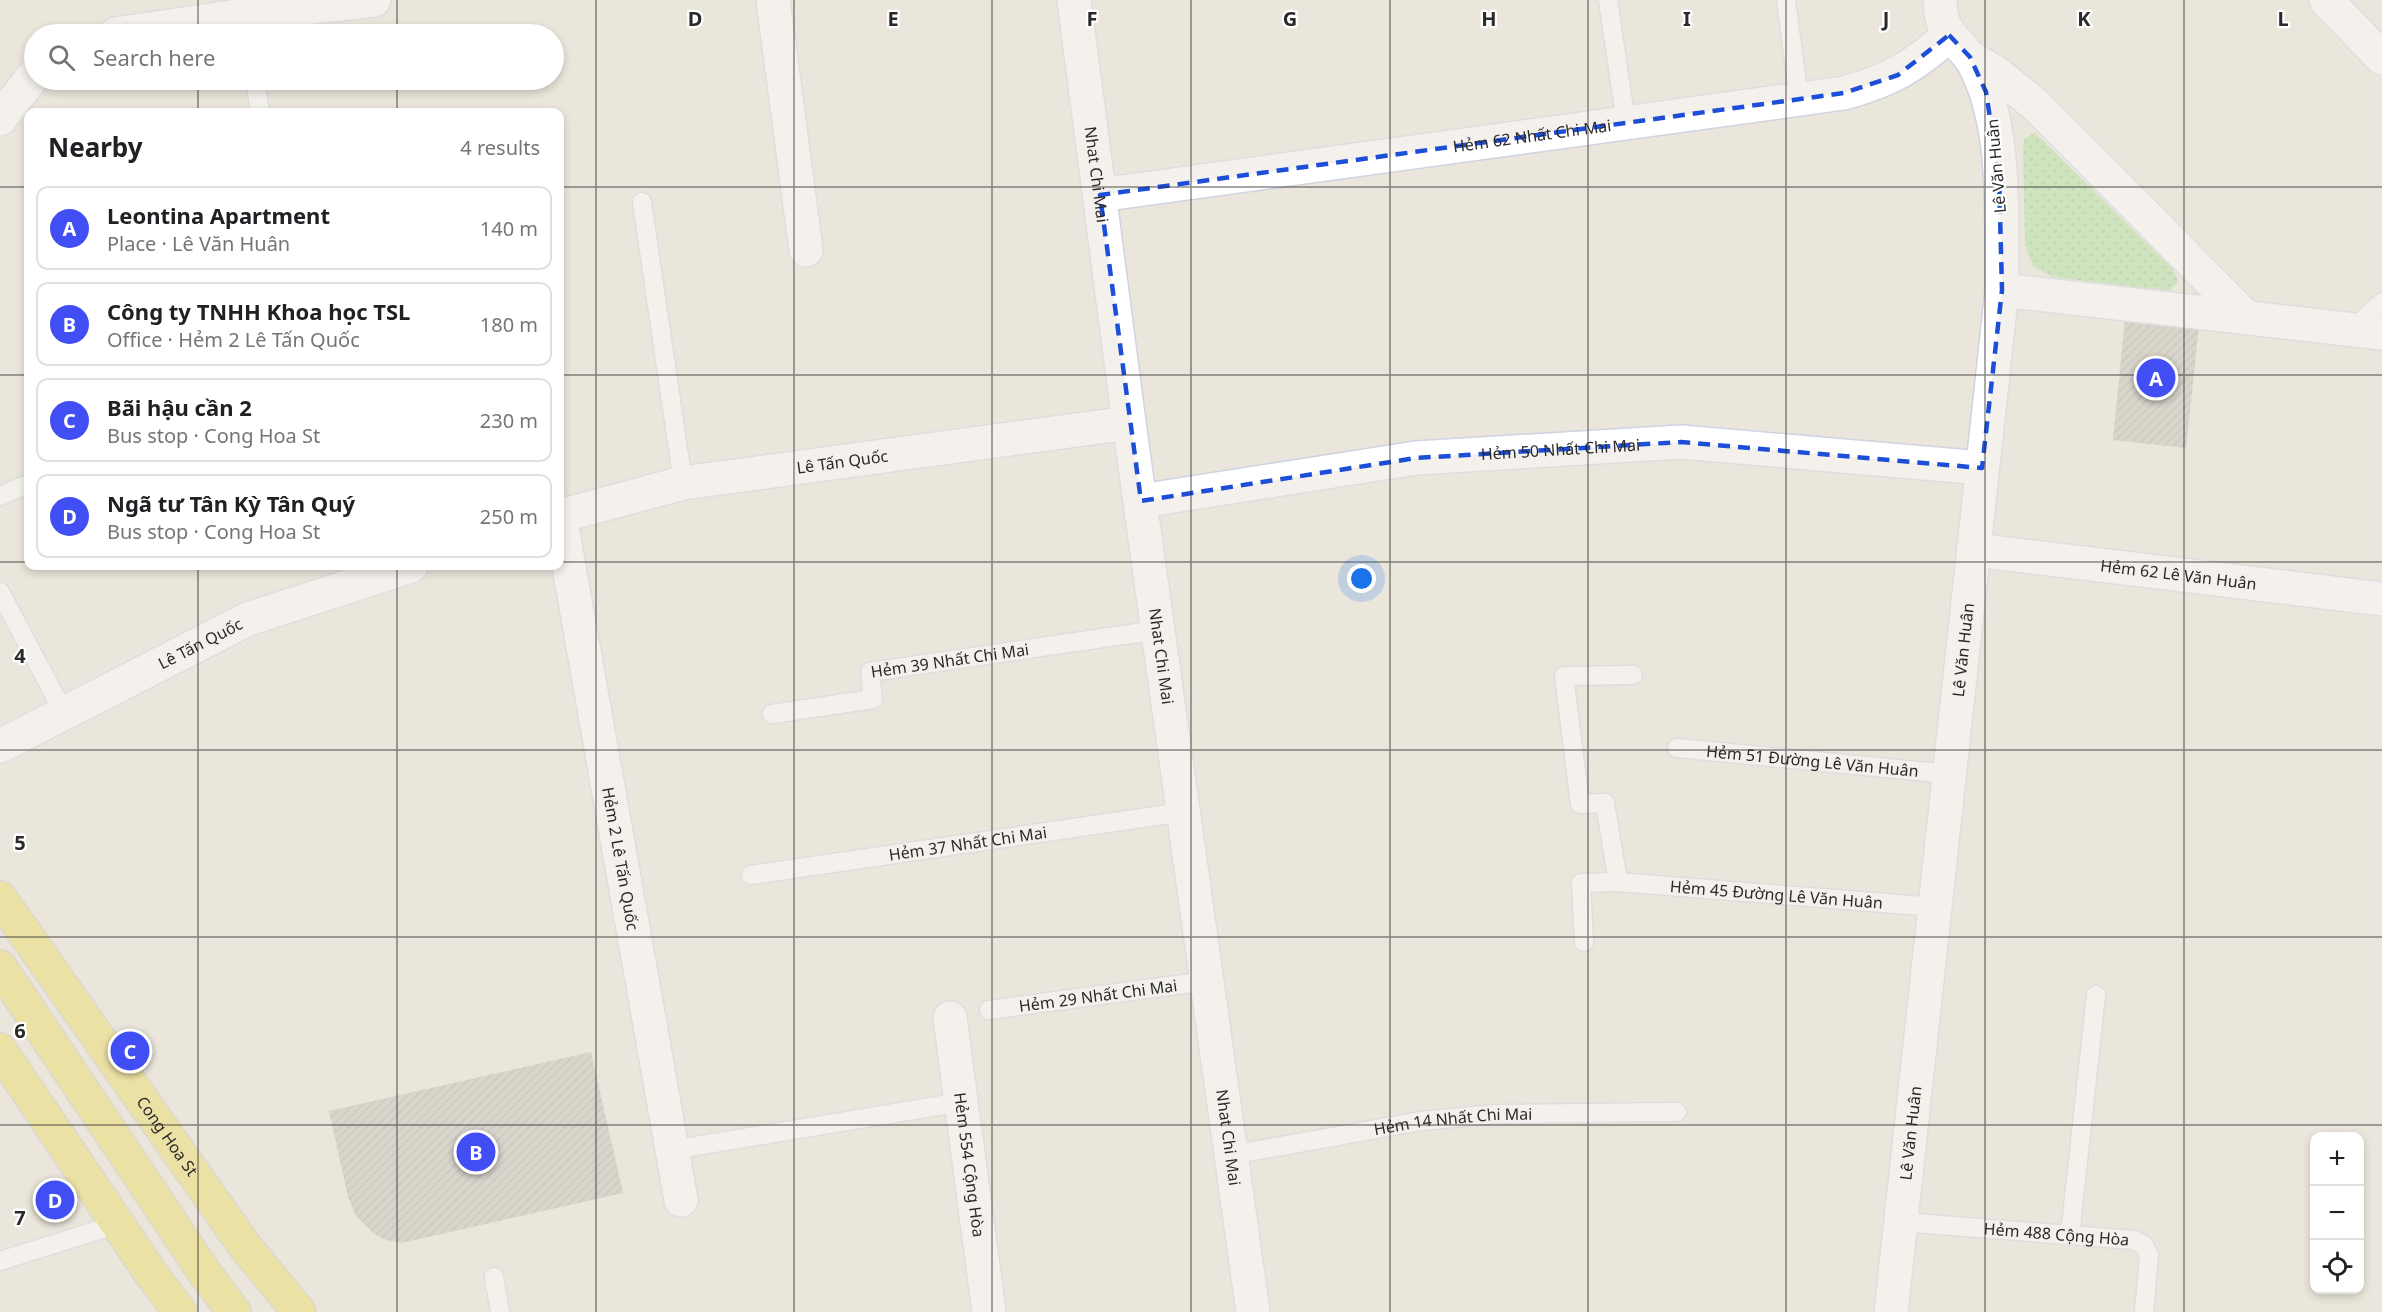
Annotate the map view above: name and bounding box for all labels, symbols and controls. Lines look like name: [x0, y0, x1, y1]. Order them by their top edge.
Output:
text: D: [688, 5, 702, 32]
text: E: [887, 5, 899, 32]
text: F: [1087, 5, 1097, 32]
text: G: [1283, 5, 1297, 32]
text: H: [1481, 5, 1497, 32]
text: I: [1683, 5, 1691, 32]
text: J: [1881, 5, 1889, 32]
text: K: [2077, 5, 2091, 32]
text: L: [2277, 5, 2289, 32]
search box: [24, 24, 564, 90]
icon: search: [45, 41, 78, 74]
text: Search here: [93, 42, 215, 72]
street label: Hẻm 62 Nhất Chi Mai: [1451, 114, 1612, 158]
street label: Lê Văn Huân: [1981, 118, 2011, 214]
street label: Nhat Chi Mai: [1080, 125, 1114, 224]
text: Nearby: [48, 129, 143, 165]
text: 4 results: [460, 134, 540, 161]
text: Leontina Apartment: [107, 200, 330, 230]
text: A: [63, 215, 76, 242]
text: 140 m: [480, 215, 538, 242]
text: Place · Lê Văn Huân: [107, 230, 290, 257]
text: Công ty TNHH Khoa học TSL: [107, 296, 410, 326]
text: B: [63, 311, 76, 338]
text: 180 m: [480, 311, 538, 338]
text: Office · Hẻm 2 Lê Tấn Quốc: [107, 326, 360, 353]
pin: A: [2136, 356, 2176, 400]
text: Bãi hậu cần 2: [107, 392, 252, 422]
text: C: [63, 407, 76, 434]
text: 230 m: [480, 407, 538, 434]
text: Bus stop · Cong Hoa St: [107, 422, 320, 449]
street label: Hẻm 50 Nhất Chi Mai: [1480, 433, 1641, 465]
street label: Lê Tấn Quốc: [795, 445, 890, 479]
text: Ngã tư Tân Kỳ Tân Quý: [107, 488, 355, 518]
text: D: [62, 503, 77, 530]
text: 250 m: [480, 503, 538, 530]
text: Bus stop · Cong Hoa St: [107, 518, 320, 545]
street label: Hẻm 62 Lê Văn Huân: [2099, 554, 2258, 595]
your location: [1347, 564, 1376, 593]
street label: Lê Văn Huân: [1947, 602, 1979, 698]
street label: Nhat Chi Mai: [1144, 607, 1179, 706]
street label: Lê Tấn Quốc: [154, 613, 247, 674]
street label: Hẻm 39 Nhất Chi Mai: [869, 638, 1030, 683]
text: 4: [14, 642, 26, 669]
street label: Hẻm 51 Đường Lê Văn Huân: [1705, 740, 1920, 782]
street label: Hẻm 2 Lê Tấn Quốc: [597, 785, 644, 932]
street label: Hẻm 37 Nhất Chi Mai: [887, 821, 1048, 866]
text: 5: [14, 829, 26, 856]
street label: Hẻm 45 Đường Lê Văn Huân: [1669, 875, 1884, 914]
street label: Hẻm 29 Nhất Chi Mai: [1018, 974, 1179, 1017]
text: 6: [14, 1017, 26, 1044]
pin: C: [110, 1028, 150, 1074]
street label: Lê Văn Huân: [1894, 1085, 1926, 1181]
street label: Nhat Chi Mai: [1211, 1088, 1246, 1187]
street label: Hẻm 554 Cộng Hòa: [949, 1091, 990, 1238]
street label: Cong Hoa St: [132, 1092, 203, 1181]
street label: Hẻm 14 Nhất Chi Mai: [1372, 1103, 1533, 1140]
pin: B: [456, 1130, 496, 1174]
map controls: [2310, 1132, 2364, 1294]
button: +: [2310, 1132, 2364, 1186]
pin: D: [36, 1178, 74, 1222]
button: −: [2310, 1186, 2364, 1240]
text: 7: [14, 1204, 26, 1231]
street label: Hẻm 488 Cộng Hòa: [1983, 1217, 2130, 1251]
button: locate: [2310, 1240, 2364, 1294]

